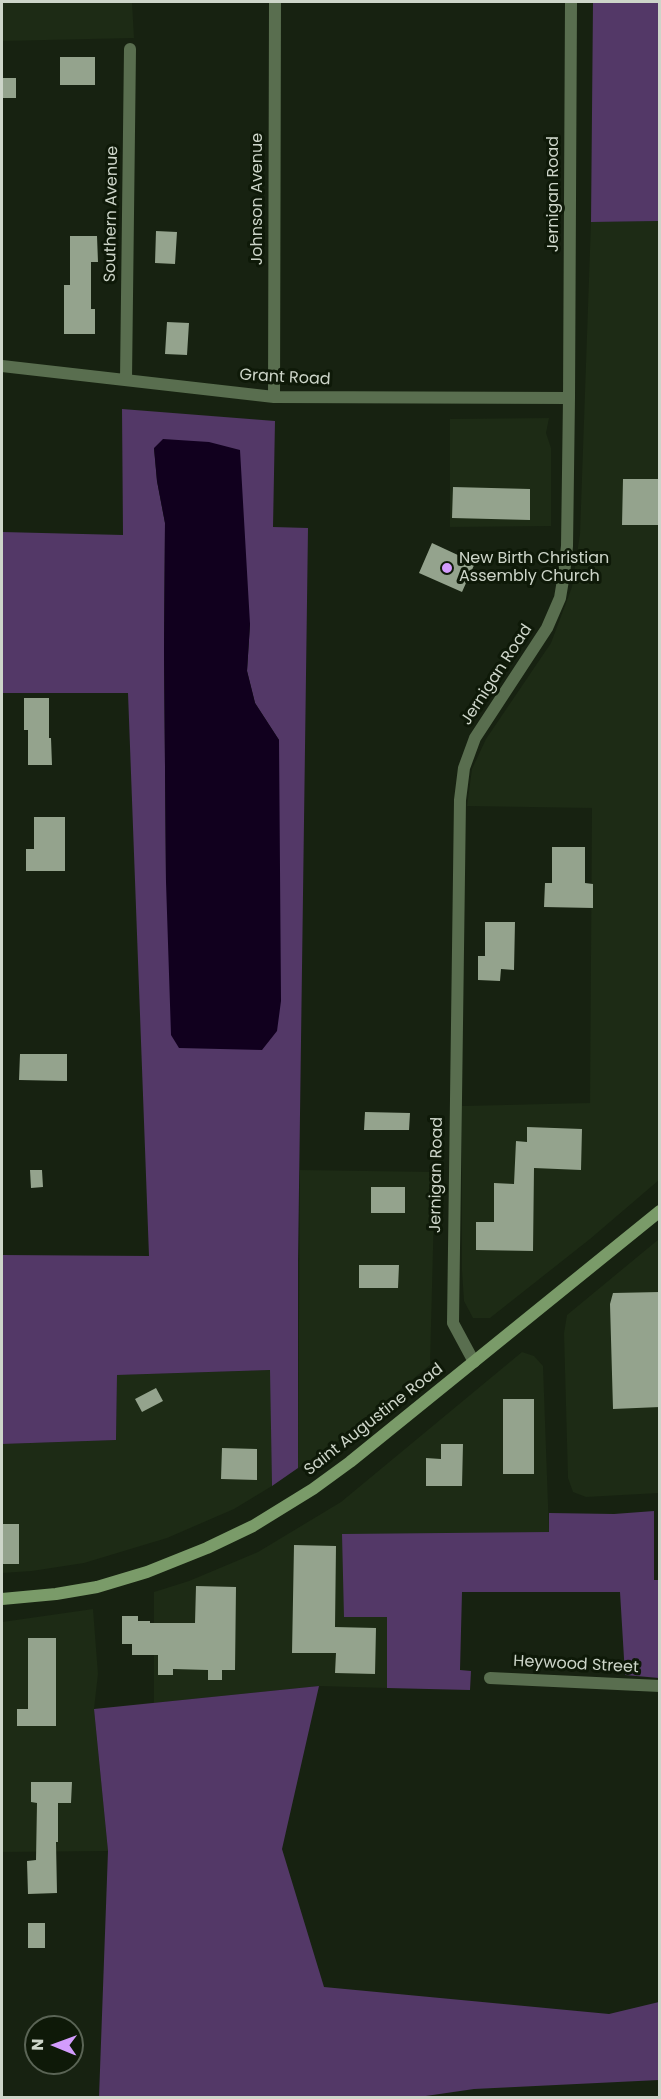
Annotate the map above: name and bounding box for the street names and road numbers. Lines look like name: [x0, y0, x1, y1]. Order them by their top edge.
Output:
street label: Johnson Avenue: [248, 133, 268, 265]
street label: Jernigan Road: [544, 136, 564, 252]
street label: Southern Avenue: [101, 146, 123, 282]
street label: Grant Road: [239, 366, 331, 390]
street label: Jernigan Road: [457, 621, 537, 729]
street label: Jernigan Road: [426, 1117, 448, 1233]
street label: Saint Augustine Road: [301, 1360, 447, 1480]
street label: Heywood Street: [513, 1652, 639, 1678]

